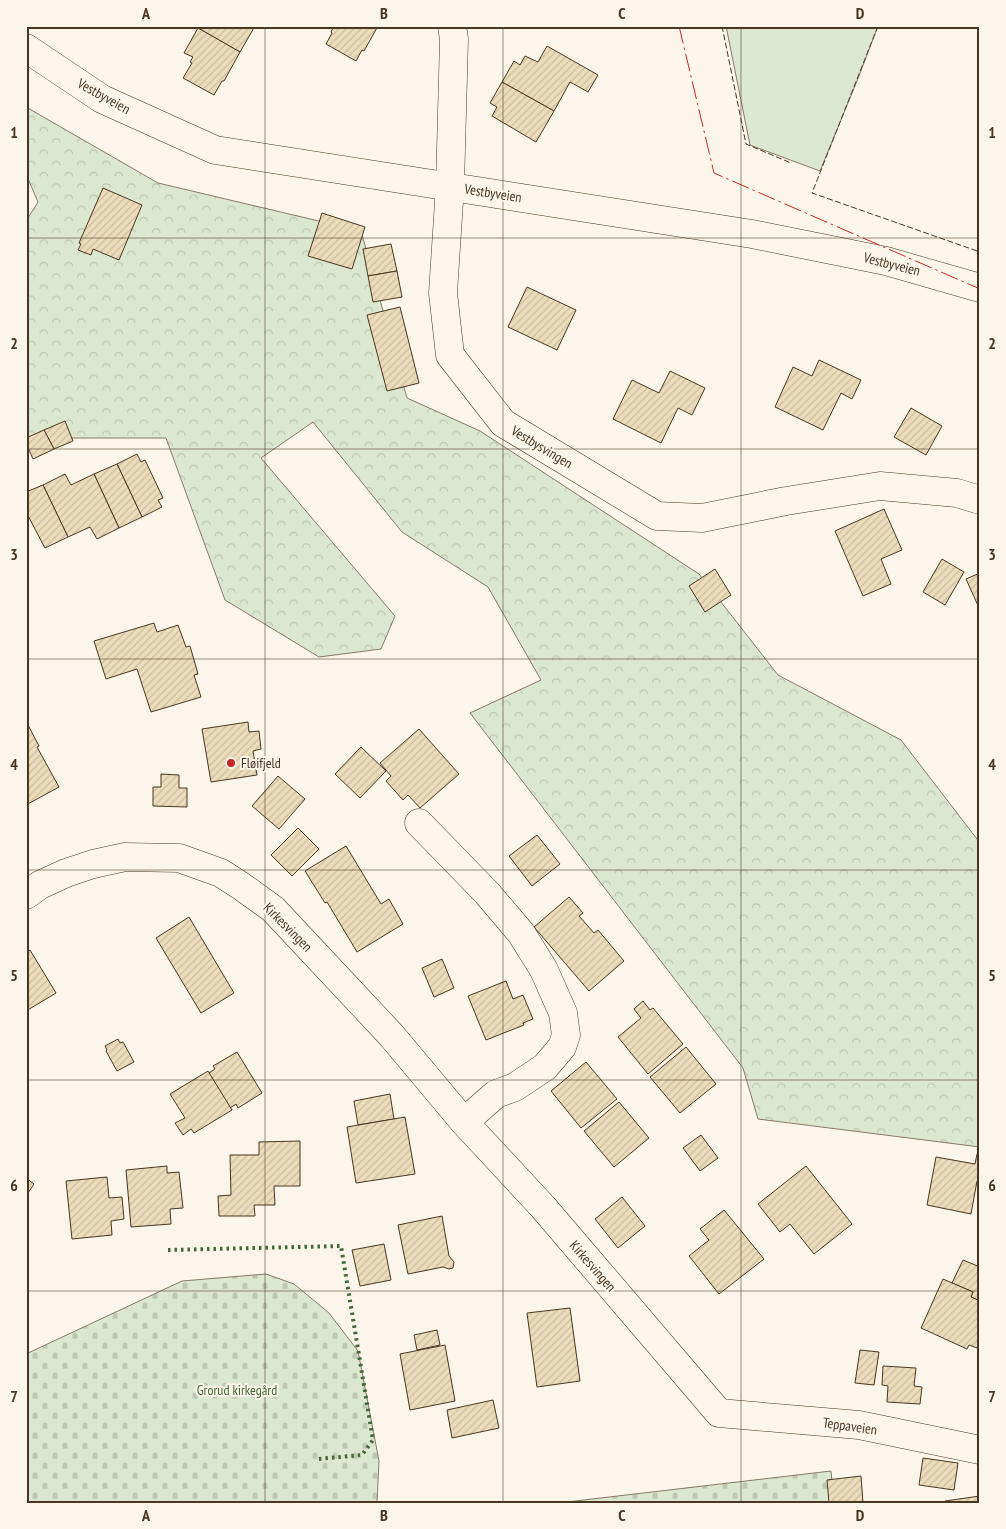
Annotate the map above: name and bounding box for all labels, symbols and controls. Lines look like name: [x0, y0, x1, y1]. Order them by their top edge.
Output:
text: A: [141, 3, 151, 23]
text: B: [380, 3, 388, 23]
text: C: [618, 3, 626, 23]
text: D: [856, 3, 865, 23]
street label: Vestbyveien: [74, 74, 134, 118]
text: 1: [10, 122, 18, 142]
text: 1: [988, 122, 996, 142]
street label: Vestbyveien: [462, 179, 523, 206]
street label: Vestbyveien: [861, 248, 922, 280]
text: 2: [10, 333, 18, 353]
text: 2: [988, 333, 996, 353]
street label: Vestbysvingen: [507, 421, 576, 472]
text: 3: [10, 544, 18, 564]
text: 3: [988, 544, 996, 564]
text: 4: [10, 754, 18, 774]
place label: Fløifjeld: [241, 754, 281, 772]
text: 4: [988, 754, 996, 774]
marker: Fløifjeld: [225, 757, 237, 769]
street label: Kirkesvingen: [260, 899, 316, 955]
text: 5: [10, 965, 18, 985]
text: 5: [988, 965, 996, 985]
text: 6: [10, 1175, 18, 1195]
text: 6: [988, 1175, 996, 1195]
street label: Kirkesvingen: [566, 1237, 620, 1295]
park label: Grorud kirkegård: [197, 1381, 277, 1399]
text: 7: [10, 1386, 18, 1406]
text: 7: [988, 1386, 996, 1406]
street label: Teppaveien: [822, 1413, 878, 1439]
text: A: [141, 1505, 151, 1525]
text: B: [380, 1505, 388, 1525]
text: C: [618, 1505, 626, 1525]
text: D: [856, 1505, 865, 1525]

